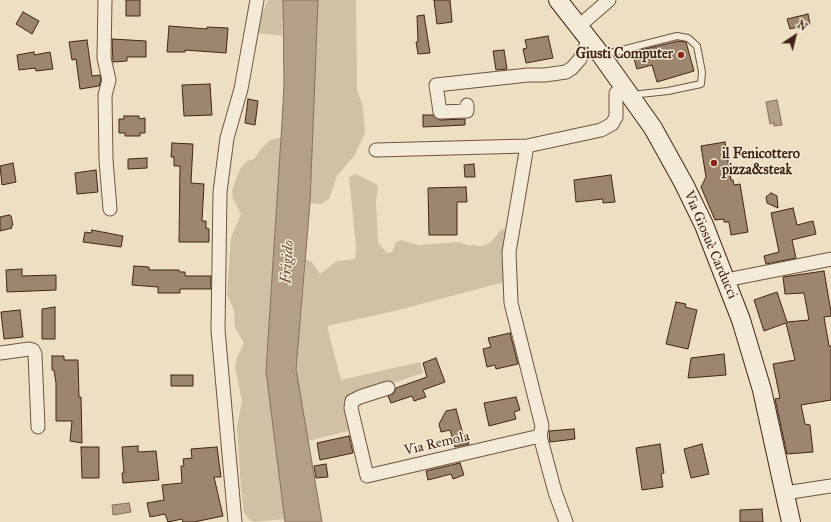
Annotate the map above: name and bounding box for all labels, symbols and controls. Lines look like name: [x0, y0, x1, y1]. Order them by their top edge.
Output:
north arrow: [775, 16, 815, 56]
text: N: [795, 18, 810, 34]
place label: Giusti Computer: [576, 47, 673, 63]
marker: Giusti Computer: [676, 50, 686, 60]
place label: il Fenicottero pizza&steak: [722, 147, 800, 180]
marker: il Fenicottero pizza&steak: [709, 158, 719, 168]
street label: Via Giosuè Carducci: [680, 188, 740, 302]
water label: Frigido: [278, 240, 298, 284]
street label: Via Remola: [403, 428, 471, 460]

